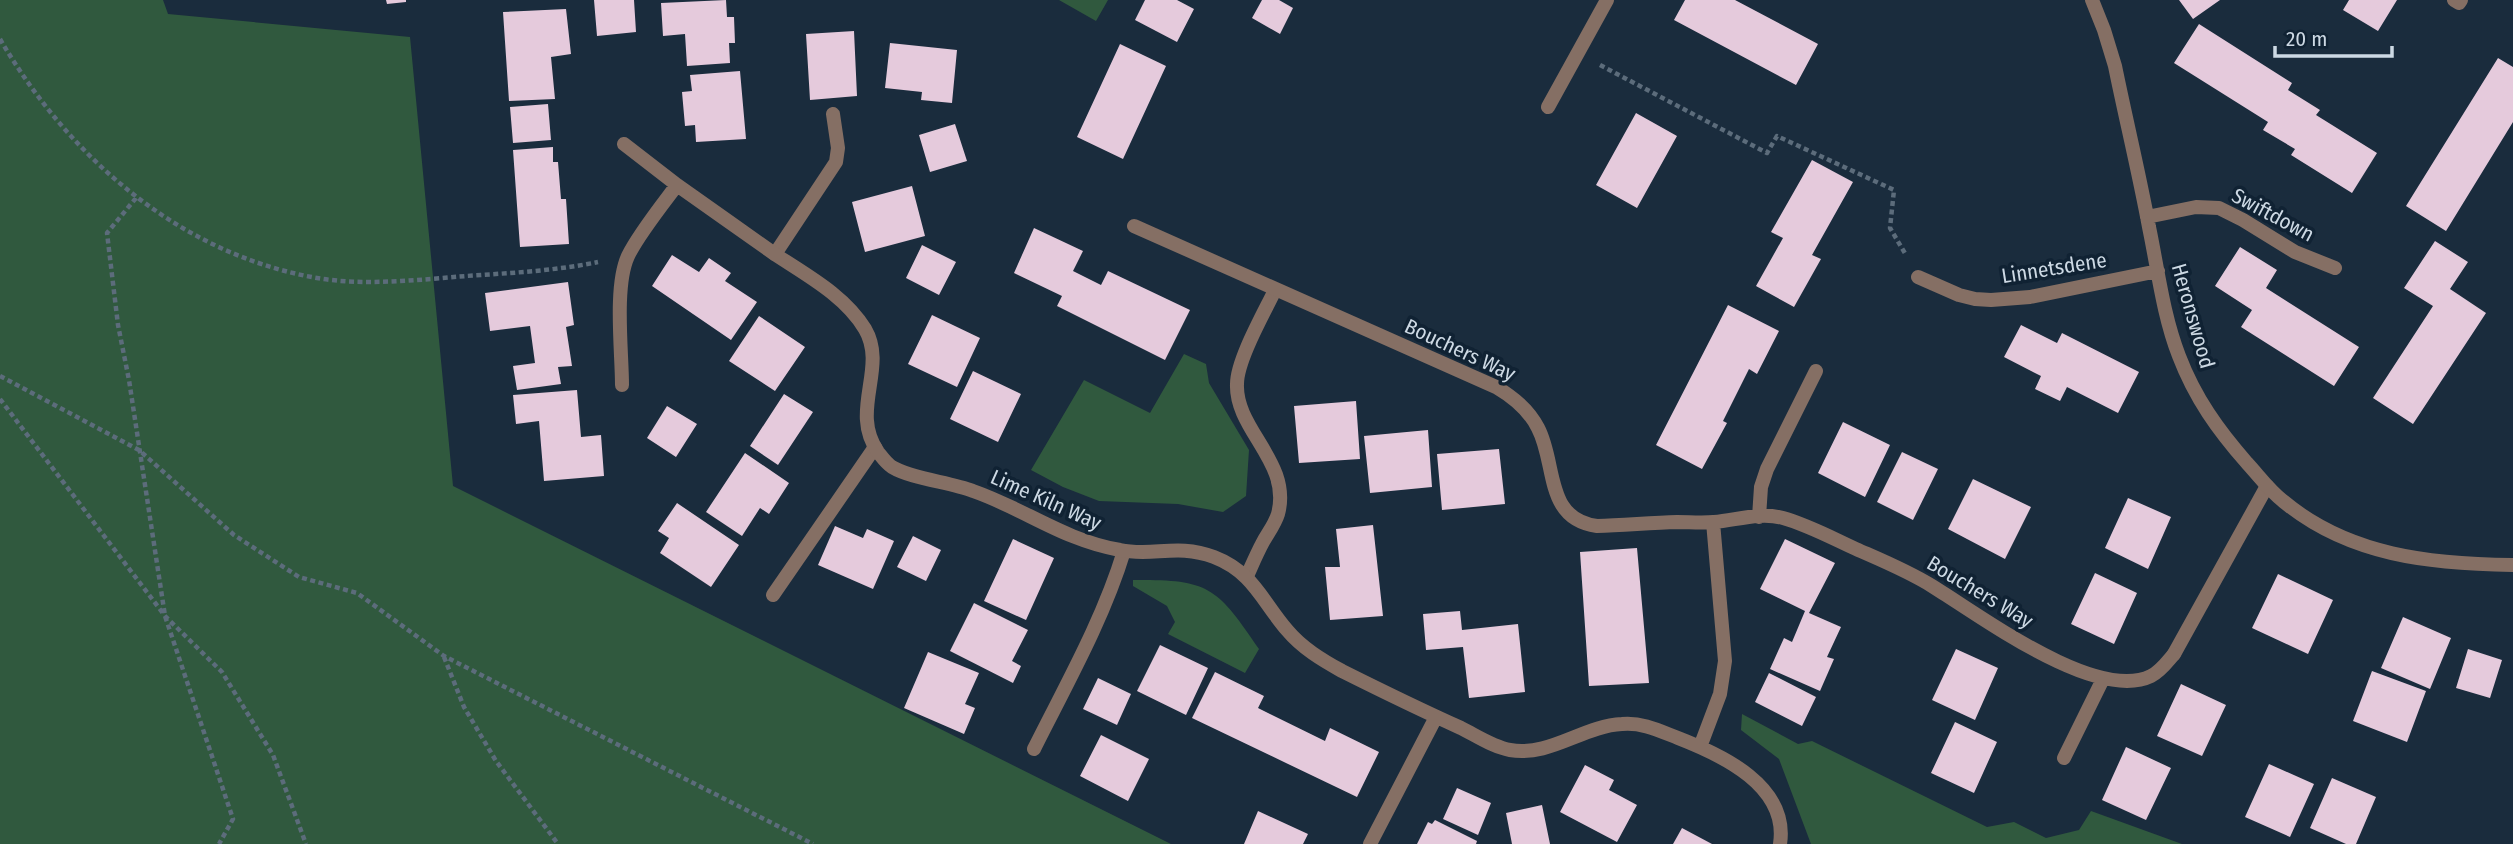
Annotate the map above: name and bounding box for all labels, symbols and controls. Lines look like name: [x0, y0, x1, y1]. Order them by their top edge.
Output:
scale bar: [2275, 14, 2392, 58]
text: 20 m: [2286, 26, 2327, 52]
street label: Swiftdown: [2227, 182, 2319, 248]
street label: Linnetsdene: [2000, 247, 2108, 289]
street label: Heronswood: [2166, 261, 2220, 371]
street label: Bouchers Way: [1400, 313, 1520, 387]
street label: Lime Kiln Way: [987, 464, 1106, 536]
street label: Bouchers Way: [1922, 550, 2038, 634]

